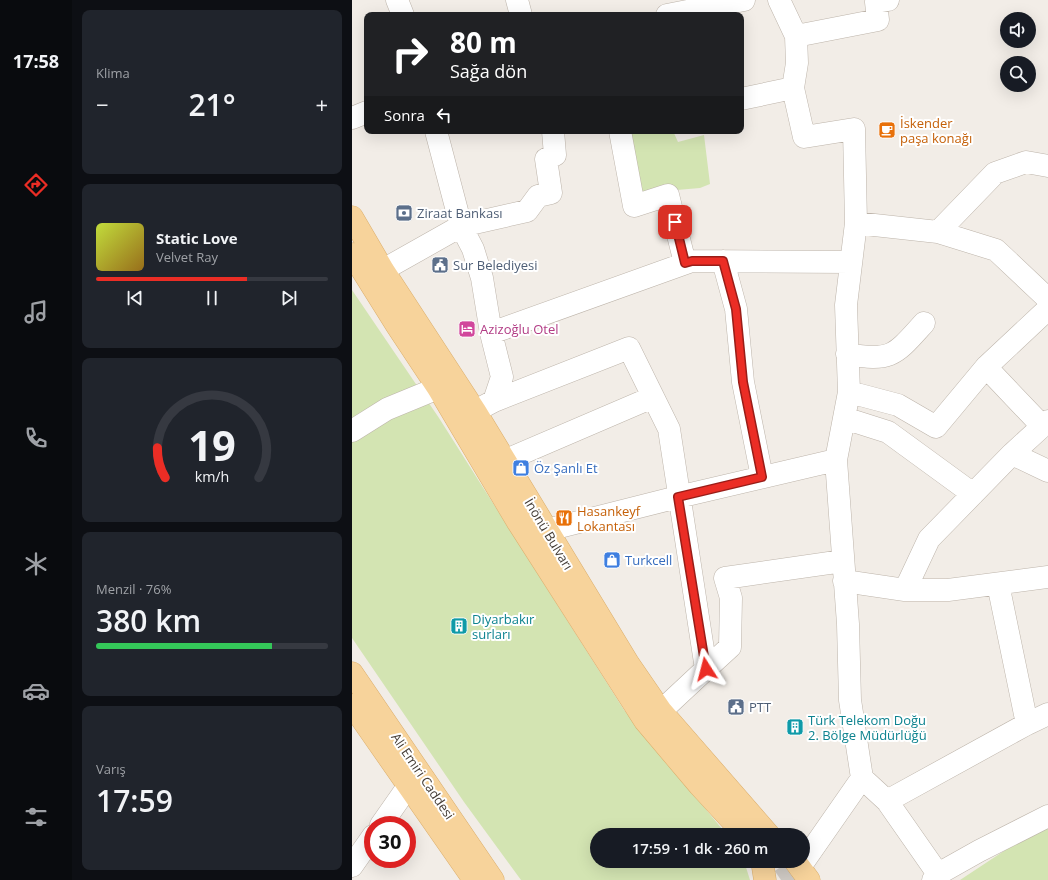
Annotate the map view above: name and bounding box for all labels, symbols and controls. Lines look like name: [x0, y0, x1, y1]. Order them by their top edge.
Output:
map controls: [1000, 12, 1036, 92]
button: sound: [1000, 12, 1036, 48]
text: 80 m: [450, 23, 517, 61]
icon: right: [384, 28, 436, 80]
text: 17:58: [13, 49, 59, 73]
button: search: [1000, 56, 1036, 92]
text: Sağa dön: [450, 59, 527, 83]
text: Klima: [96, 64, 130, 82]
text: 21°: [188, 84, 236, 125]
text: −: [96, 89, 109, 119]
text: +: [315, 89, 328, 119]
icon: left: [433, 104, 455, 126]
text: Sonra: [384, 105, 425, 125]
place label: İskender paşa konağı: [900, 114, 972, 147]
cafe icon: İskender paşa konağı: [877, 120, 897, 140]
icon: directions: [22, 171, 50, 199]
bank icon: Ziraat Bankası: [394, 203, 414, 223]
place label: Ziraat Bankası: [417, 204, 503, 222]
pin: [658, 205, 692, 239]
icon: arrive: [664, 211, 686, 233]
text: Static Love: [156, 228, 238, 248]
text: Velvet Ray: [156, 248, 218, 266]
public building icon: Sur Belediyesi: [430, 255, 450, 275]
place label: Sur Belediyesi: [453, 256, 538, 274]
icon: previous: [124, 287, 146, 309]
icon: pause: [201, 287, 223, 309]
icon: next: [278, 287, 300, 309]
icon: music: [22, 298, 50, 326]
hotel icon: Azizoğlu Otel: [457, 319, 477, 339]
place label: Azizoğlu Otel: [480, 320, 559, 338]
text: 19: [188, 417, 236, 473]
icon: phone: [22, 424, 50, 452]
shop icon: Öz Şanlı Et: [511, 458, 531, 478]
place label: Öz Şanlı Et: [534, 459, 598, 477]
text: km/h: [195, 467, 229, 486]
street label: İnönü Bulvarı: [520, 495, 578, 573]
place label: Hasankeyf Lokantası: [577, 502, 641, 535]
restaurant icon: Hasankeyf Lokantası: [554, 508, 574, 528]
icon: climate: [22, 550, 50, 578]
shop icon: Turkcell: [602, 550, 622, 570]
place label: Turkcell: [625, 551, 672, 569]
text: Menzil · 76%: [96, 580, 171, 598]
text: 380 km: [96, 600, 201, 641]
place label: Diyarbakır surları: [472, 610, 535, 643]
building icon: Diyarbakır surları: [449, 616, 469, 636]
position arrow: [685, 648, 727, 690]
icon: car: [22, 677, 50, 705]
public building icon: PTT: [726, 697, 746, 717]
place label: PTT: [749, 698, 772, 716]
place label: Türk Telekom Doğu 2. Bölge Müdürlüğü: [808, 711, 927, 744]
building icon: Türk Telekom Doğu 2. Bölge Müdürlüğü: [785, 717, 805, 737]
street label: Ali Emiri Caddesi: [387, 729, 459, 823]
text: Varış: [96, 760, 126, 778]
text: 17:59: [96, 780, 173, 821]
icon: filters: [22, 803, 50, 831]
speed limit sign: 30: [364, 816, 416, 868]
text: 17:59 · 1 dk · 260 m: [632, 838, 768, 858]

